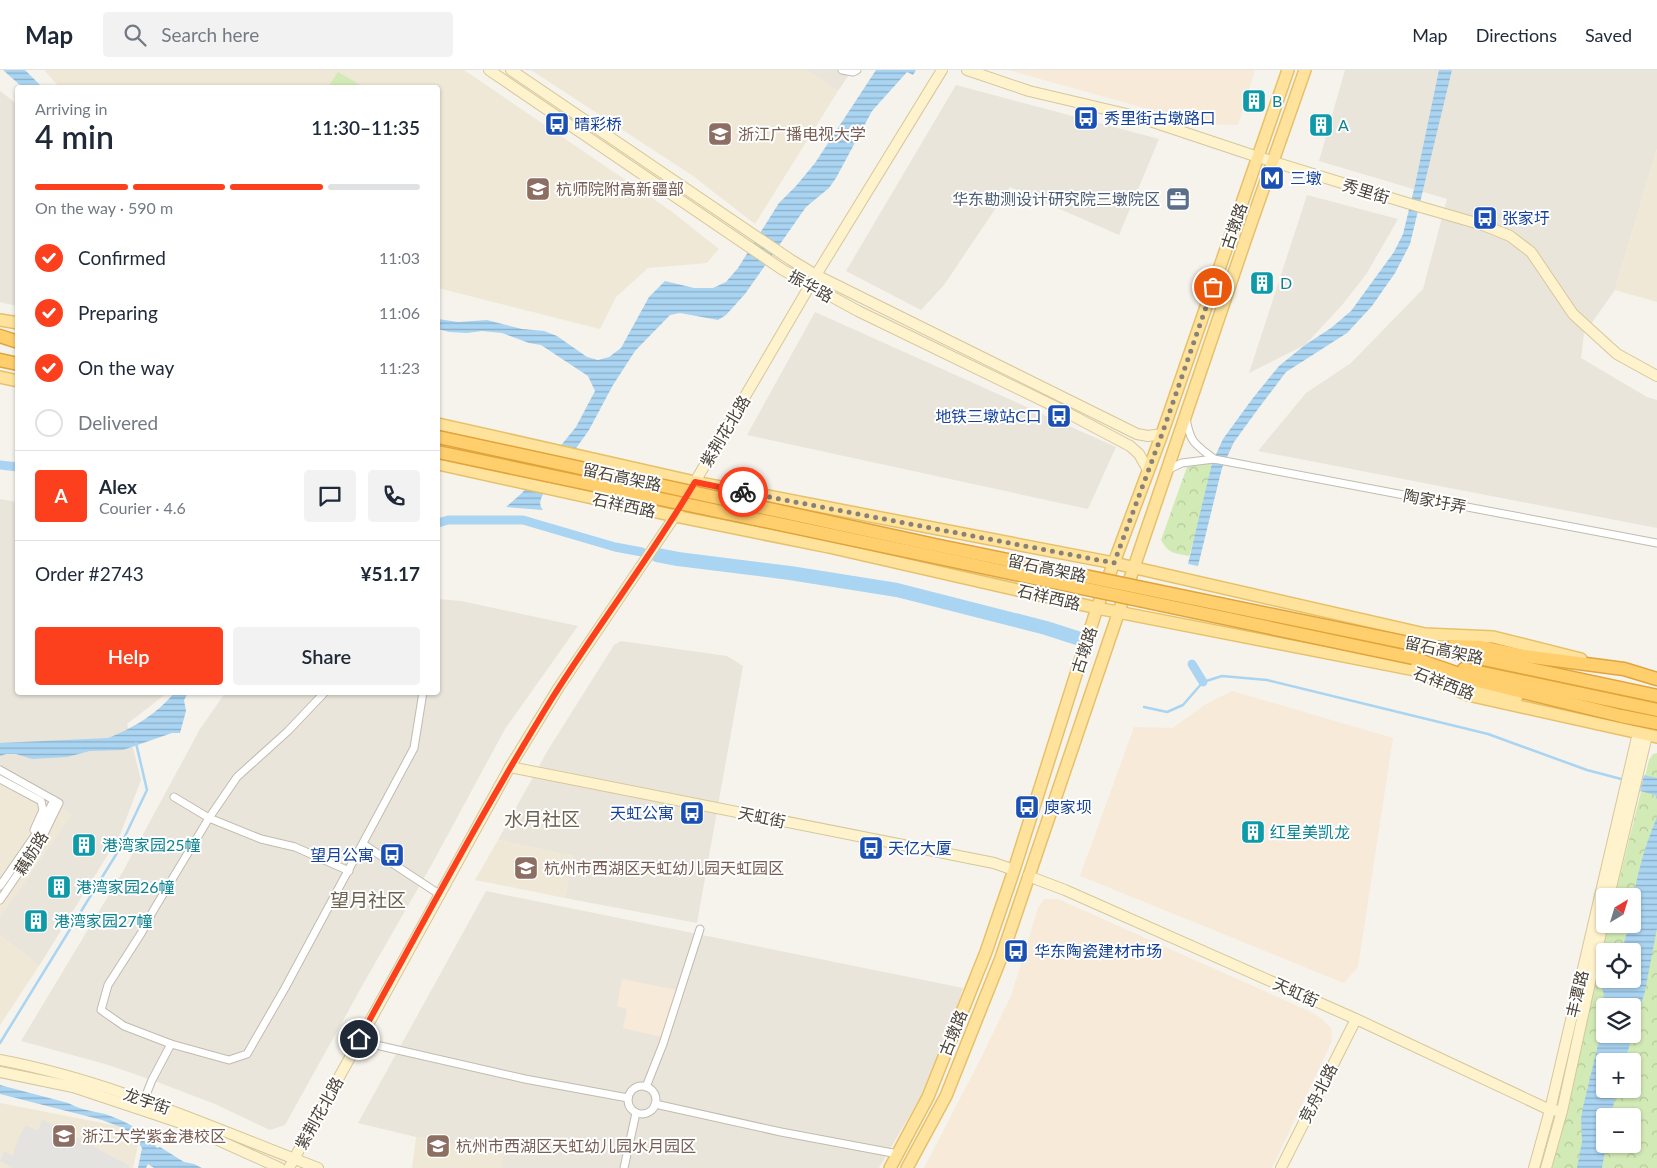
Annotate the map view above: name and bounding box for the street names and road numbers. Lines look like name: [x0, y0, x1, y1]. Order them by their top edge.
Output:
street label: 秀里街: [1340, 174, 1392, 207]
street label: 古墩路: [1217, 200, 1250, 252]
street label: 振华路: [786, 266, 837, 306]
street label: 紫荆花北路: [696, 392, 753, 470]
street label: 留石高架路: [581, 459, 663, 494]
street label: 陶家圩弄: [1402, 485, 1468, 516]
street label: 石祥西路: [591, 489, 657, 520]
street label: 留石高架路: [1006, 550, 1088, 585]
street label: 石祥西路: [1016, 580, 1082, 613]
street label: 古墩路: [1067, 624, 1100, 676]
street label: 留石高架路: [1403, 632, 1485, 667]
street label: 石祥西路: [1411, 662, 1477, 703]
street label: 天虹街: [737, 802, 788, 831]
street label: 藕舫路: [10, 827, 51, 878]
street label: 丰潭路: [1562, 968, 1591, 1019]
street label: 天虹街: [1270, 973, 1322, 1010]
street label: 古墩路: [935, 1007, 970, 1059]
street label: 竞舟北路: [1295, 1060, 1341, 1126]
street label: 紫荆花北路: [291, 1073, 346, 1152]
street label: 龙宇街: [121, 1084, 173, 1117]

